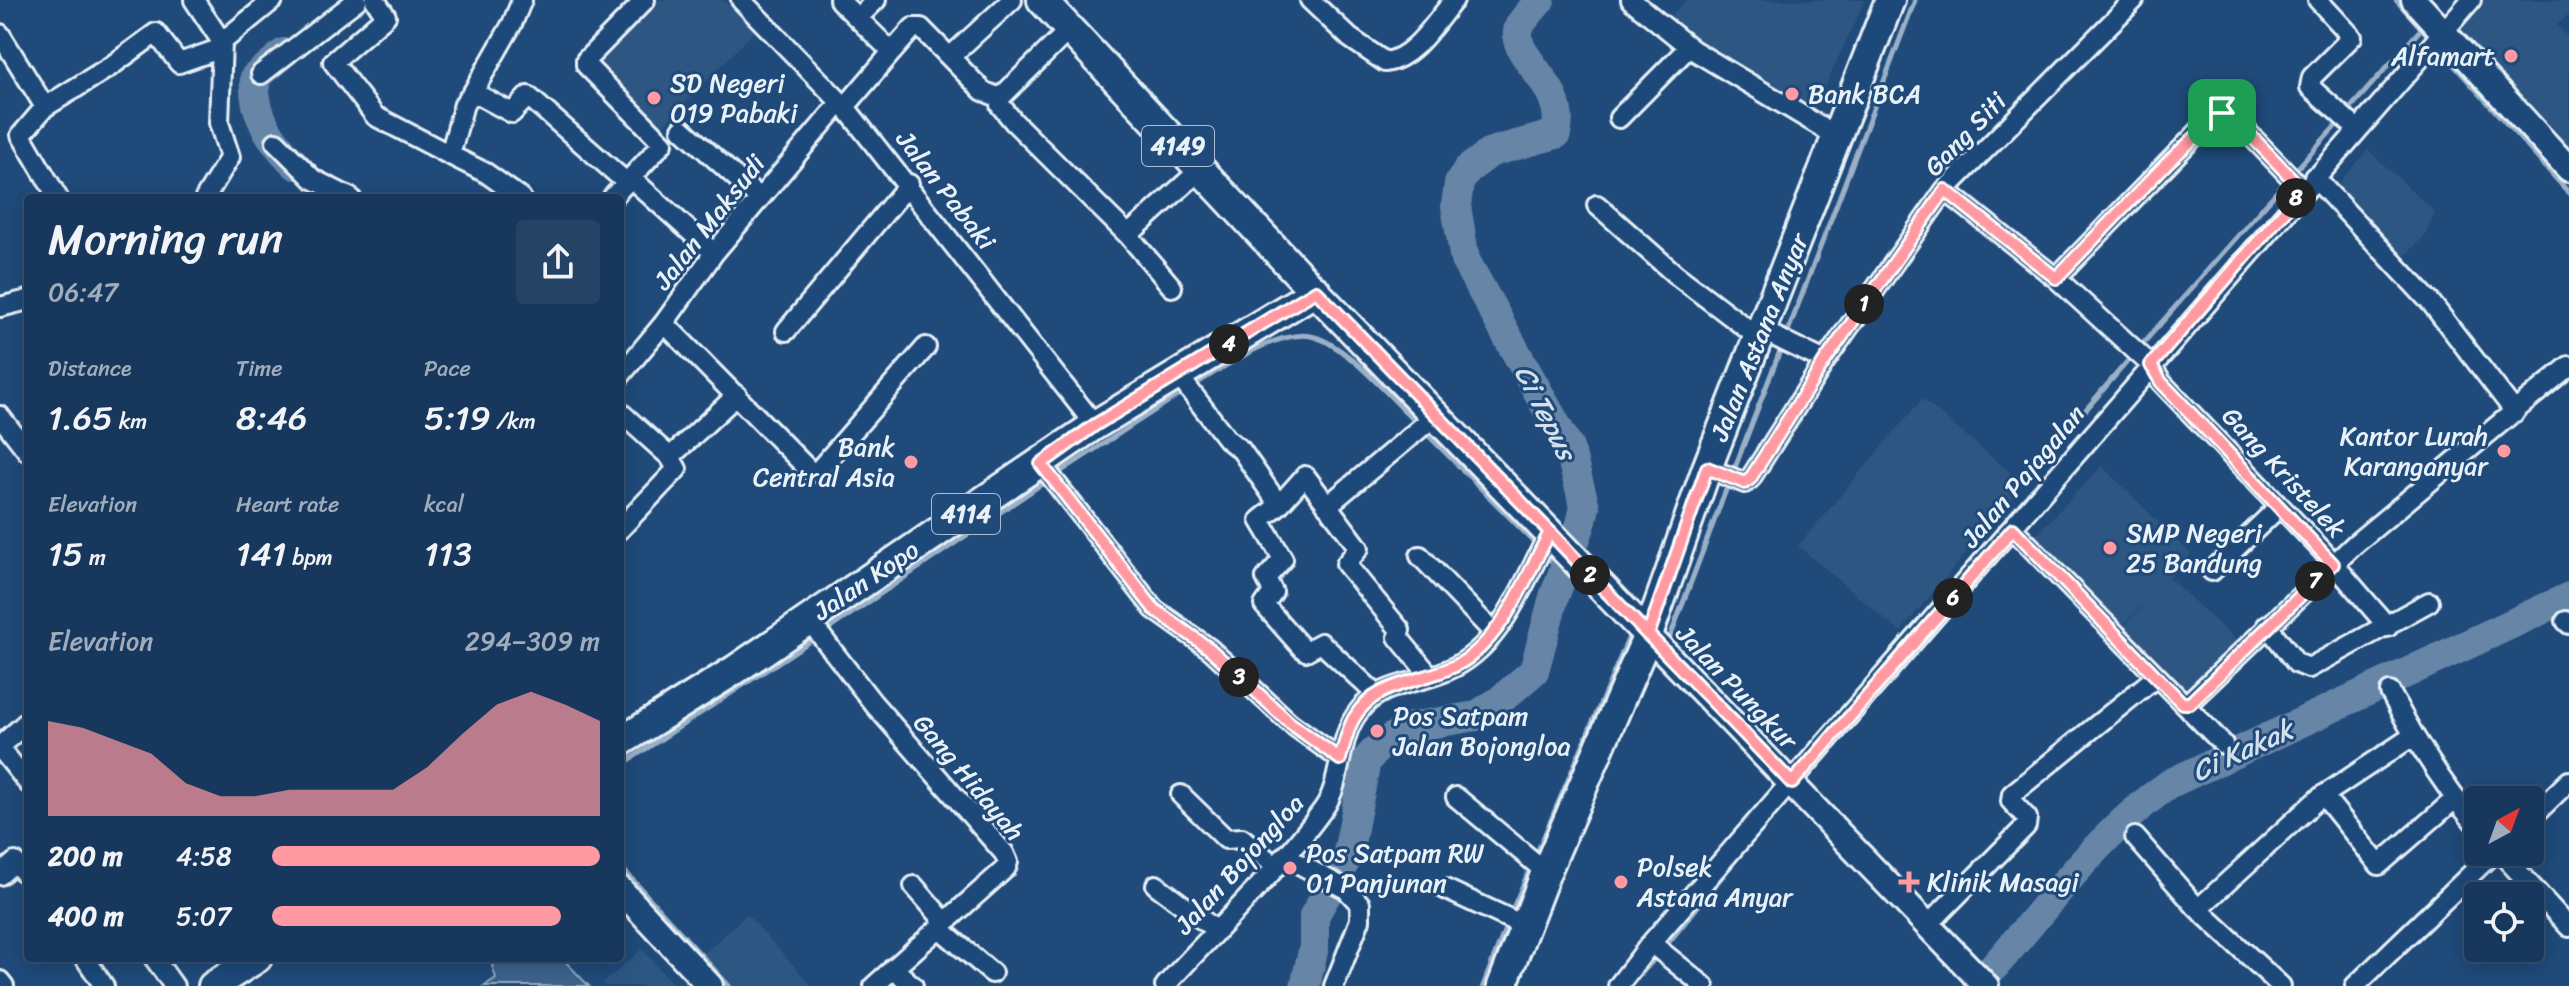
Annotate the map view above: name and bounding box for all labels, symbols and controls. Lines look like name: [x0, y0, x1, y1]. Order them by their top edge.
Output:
place label: Alfamart: [2390, 33, 2495, 79]
marker: Alfamart: [2502, 47, 2520, 65]
place label: SD Negeri 019 Pabaki: [670, 60, 798, 136]
place label: Bank BCA: [1808, 71, 1921, 117]
pin: [2188, 79, 2256, 147]
street label: Gang Siti: [1912, 80, 2018, 187]
marker: Bank BCA: [1783, 85, 1801, 103]
marker: SD Negeri 019 Pabaki: [645, 89, 663, 107]
icon: arrive: [2200, 91, 2244, 135]
street label: Jalan Pabaki: [883, 119, 1009, 261]
road number: 4149: [1142, 126, 1214, 166]
street label: Jalan Maksudi: [640, 143, 778, 301]
pin: 8: [2276, 178, 2316, 218]
text: 8: [2289, 178, 2303, 217]
text: Morning run: [48, 200, 283, 278]
button: share: [516, 220, 600, 304]
street label: Jalan Astana Anyar: [1696, 225, 1822, 449]
text: 06:47: [48, 269, 118, 315]
pin: 1: [1844, 284, 1884, 324]
text: 1: [1859, 284, 1869, 323]
pin: 4: [1209, 324, 1249, 364]
text: 4: [1222, 324, 1236, 363]
text: Distance: [48, 349, 132, 388]
text: Time: [236, 349, 283, 388]
text: Pace: [424, 349, 471, 388]
water label: Ci Tepus: [1501, 356, 1592, 472]
text: 1.65: [48, 388, 113, 448]
text: 8:46: [236, 388, 307, 448]
text: 5:19: [424, 388, 491, 448]
street label: Jalan Pajagalan: [1948, 394, 2097, 559]
street label: Gang Kristelek: [2210, 395, 2358, 549]
text: km: [113, 402, 147, 441]
text: /km: [491, 402, 536, 441]
place label: Kantor Lurah Karanganyar: [2340, 413, 2489, 489]
place label: Bank Central Asia: [753, 424, 895, 500]
marker: Kantor Lurah Karanganyar: [2495, 442, 2513, 460]
marker: Bank Central Asia: [902, 453, 920, 471]
text: Elevation: [48, 485, 137, 524]
text: Heart rate: [236, 485, 339, 524]
text: kcal: [424, 485, 464, 524]
road number: 4114: [932, 494, 1000, 534]
place label: SMP Negeri 25 Bandung: [2126, 510, 2263, 586]
text: 15: [48, 524, 83, 584]
text: 141: [236, 524, 286, 584]
text: 113: [424, 524, 472, 584]
street label: Jalan Kopo: [802, 527, 929, 633]
text: m: [83, 538, 106, 577]
text: bpm: [286, 538, 333, 577]
marker: SMP Negeri 25 Bandung: [2101, 539, 2119, 557]
pin: 2: [1570, 555, 1610, 595]
text: 2: [1584, 555, 1596, 594]
pin: 7: [2295, 561, 2335, 601]
text: 7: [2309, 561, 2321, 600]
pin: 6: [1933, 578, 1973, 618]
text: 6: [1947, 578, 1959, 617]
street label: Jalan Pungkur: [1664, 612, 1811, 762]
text: Elevation: [48, 618, 153, 664]
text: 294–309 m: [465, 618, 600, 664]
pin: 3: [1219, 657, 1259, 697]
text: 3: [1233, 657, 1245, 696]
place label: Pos Satpam Jalan Bojongloa: [1392, 693, 1571, 769]
street label: Gang Hidayah: [901, 703, 1037, 851]
water label: Ci Kakak: [2183, 704, 2304, 795]
marker: Pos Satpam Jalan Bojongloa: [1368, 722, 1386, 740]
street label: Jalan Bojongloa: [1162, 783, 1316, 946]
north arrow: [2464, 786, 2544, 866]
map controls: [2464, 786, 2544, 962]
place label: Pos Satpam RW 01 Panjunan: [1306, 830, 1485, 906]
text: 200 m: [48, 833, 123, 879]
text: 4:58: [176, 833, 232, 879]
place label: Polsek Astana Anyar: [1636, 844, 1794, 920]
marker: Pos Satpam RW 01 Panjunan: [1281, 859, 1299, 877]
place label: Klinik Masagi: [1927, 859, 2080, 905]
marker: Klinik Masagi: [1898, 871, 1920, 893]
marker: Polsek Astana Anyar: [1612, 873, 1630, 891]
button: locate: [2464, 882, 2544, 962]
text: 400 m: [48, 893, 124, 939]
text: 5:07: [176, 893, 231, 939]

